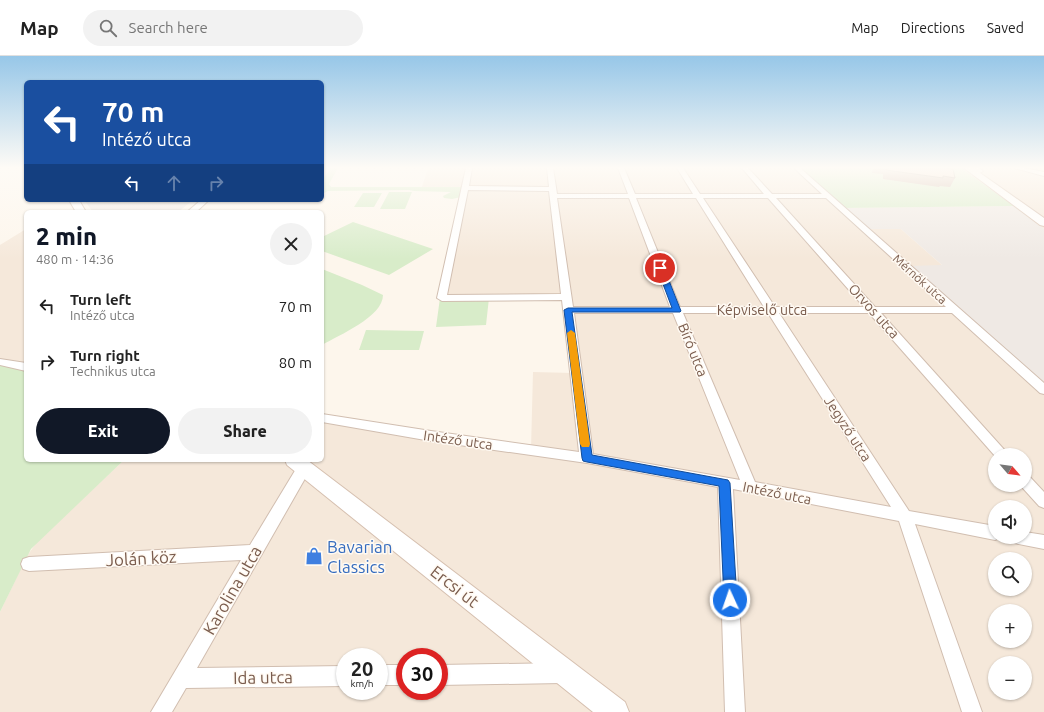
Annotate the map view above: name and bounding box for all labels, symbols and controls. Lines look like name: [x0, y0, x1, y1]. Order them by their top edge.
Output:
search box: [83, 10, 363, 46]
text: Map: [20, 17, 59, 39]
icon: search: [97, 17, 119, 39]
text: Search here: [129, 19, 208, 36]
text: Map: [851, 20, 879, 36]
text: Directions: [901, 20, 965, 36]
text: Saved: [987, 20, 1024, 36]
icon: left: [36, 96, 88, 148]
text: 70 m: [102, 96, 164, 127]
text: Intéző utca: [102, 129, 192, 149]
icon: left: [121, 172, 143, 194]
icon: ahead: [163, 172, 185, 194]
icon: right: [205, 172, 227, 194]
text: 2 min: [36, 223, 97, 250]
button: close: [270, 223, 312, 265]
pin: [643, 251, 677, 285]
text: 480 m · 14:36: [36, 252, 114, 266]
street label: Mérnök utca: [891, 252, 949, 306]
icon: arrive: [649, 257, 671, 279]
street label: Orvos utca: [845, 280, 903, 342]
text: Turn left: [70, 291, 131, 308]
icon: left: [36, 295, 58, 317]
text: 70 m: [279, 298, 312, 315]
street label: Képviselő utca: [717, 302, 807, 318]
text: Intéző utca: [70, 308, 135, 322]
street label: Bíró utca: [675, 321, 711, 379]
text: Turn right: [70, 347, 140, 364]
icon: right: [36, 351, 58, 373]
text: 80 m: [279, 354, 312, 371]
text: Technikus utca: [70, 364, 156, 378]
street label: Jegyző utca: [821, 394, 875, 464]
button: Exit: [36, 408, 170, 454]
button: Share: [178, 408, 312, 454]
street label: Intéző utca: [422, 427, 494, 453]
north arrow: [988, 448, 1032, 492]
map controls: [988, 448, 1032, 700]
street label: Intéző utca: [741, 479, 813, 507]
button: sound: [988, 500, 1032, 544]
place label: Bavarian Classics: [327, 537, 393, 576]
street label: Karolina utca: [199, 542, 265, 638]
shop icon: Bavarian Classics: [304, 546, 324, 566]
street label: Jolán köz: [105, 547, 177, 569]
button: search: [988, 552, 1032, 596]
street label: Ercsi út: [427, 561, 483, 611]
position arrow: [709, 579, 751, 621]
button: +: [988, 604, 1032, 648]
speed limit sign: 30: [396, 648, 448, 700]
button: −: [988, 656, 1032, 700]
text: 20: [351, 657, 373, 680]
street label: Ida utca: [233, 667, 293, 687]
text: km/h: [350, 678, 374, 689]

